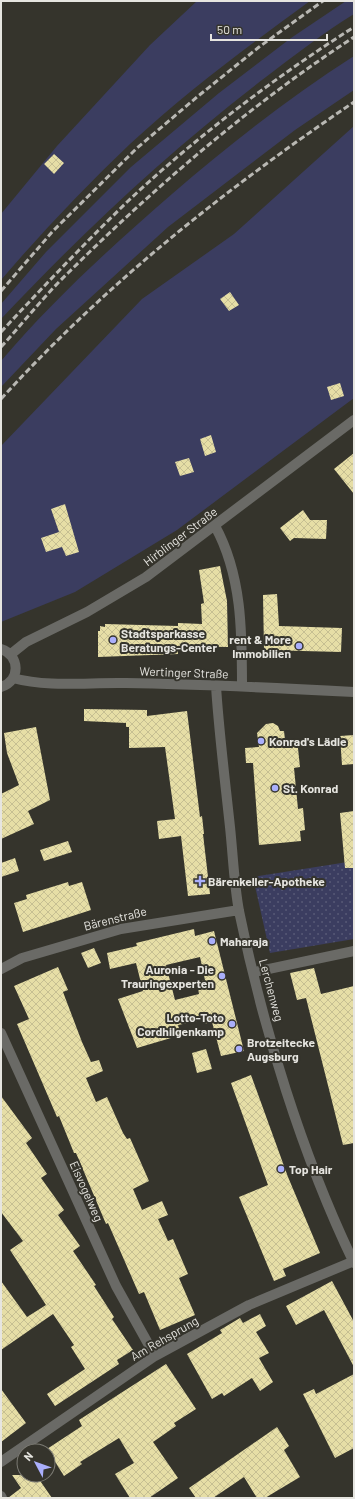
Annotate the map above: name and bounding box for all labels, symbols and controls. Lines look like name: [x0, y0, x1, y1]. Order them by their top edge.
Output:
scale bar: [211, 16, 327, 42]
text: 50 m: [217, 22, 242, 36]
street label: Hirblinger Straße: [140, 504, 220, 568]
place label: Stadtsparkasse Beratungs-Center: [121, 626, 217, 654]
place label: rent & More Immobilien: [229, 632, 291, 660]
marker: Stadtsparkasse Beratungs-Center: [108, 635, 118, 645]
marker: rent & More Immobilien: [294, 641, 304, 651]
street label: Wertinger Straße: [139, 663, 229, 681]
place label: Konrad's Lädle: [269, 734, 347, 748]
marker: Konrad's Lädle: [256, 736, 266, 746]
place label: St. Konrad: [283, 781, 339, 795]
marker: St. Konrad: [270, 783, 280, 793]
place label: Bärenkeller-Apotheke: [208, 874, 325, 888]
marker: Bärenkeller-Apotheke: [195, 876, 205, 886]
street label: Bärenstraße: [82, 903, 148, 933]
place label: Maharaja: [220, 934, 268, 948]
marker: Maharaja: [207, 936, 217, 946]
street label: Lerchenweg: [257, 957, 287, 1023]
place label: Auronia - Die Trauringexperten: [121, 962, 214, 990]
marker: Auronia - Die Trauringexperten: [217, 971, 227, 981]
place label: Lotto-Toto Cordhilgenkamp: [137, 1010, 224, 1038]
marker: Lotto-Toto Cordhilgenkamp: [227, 1019, 237, 1029]
place label: Brotzeitecke Augsburg: [247, 1035, 315, 1063]
marker: Brotzeitecke Augsburg: [234, 1044, 244, 1054]
street label: Eisvogelweg: [67, 1159, 107, 1223]
place label: Top Hair: [289, 1162, 333, 1176]
marker: Top Hair: [276, 1164, 286, 1174]
street label: Am Rehsprung: [128, 1313, 200, 1363]
north arrow: [16, 1443, 56, 1483]
text: N: [21, 1449, 35, 1463]

